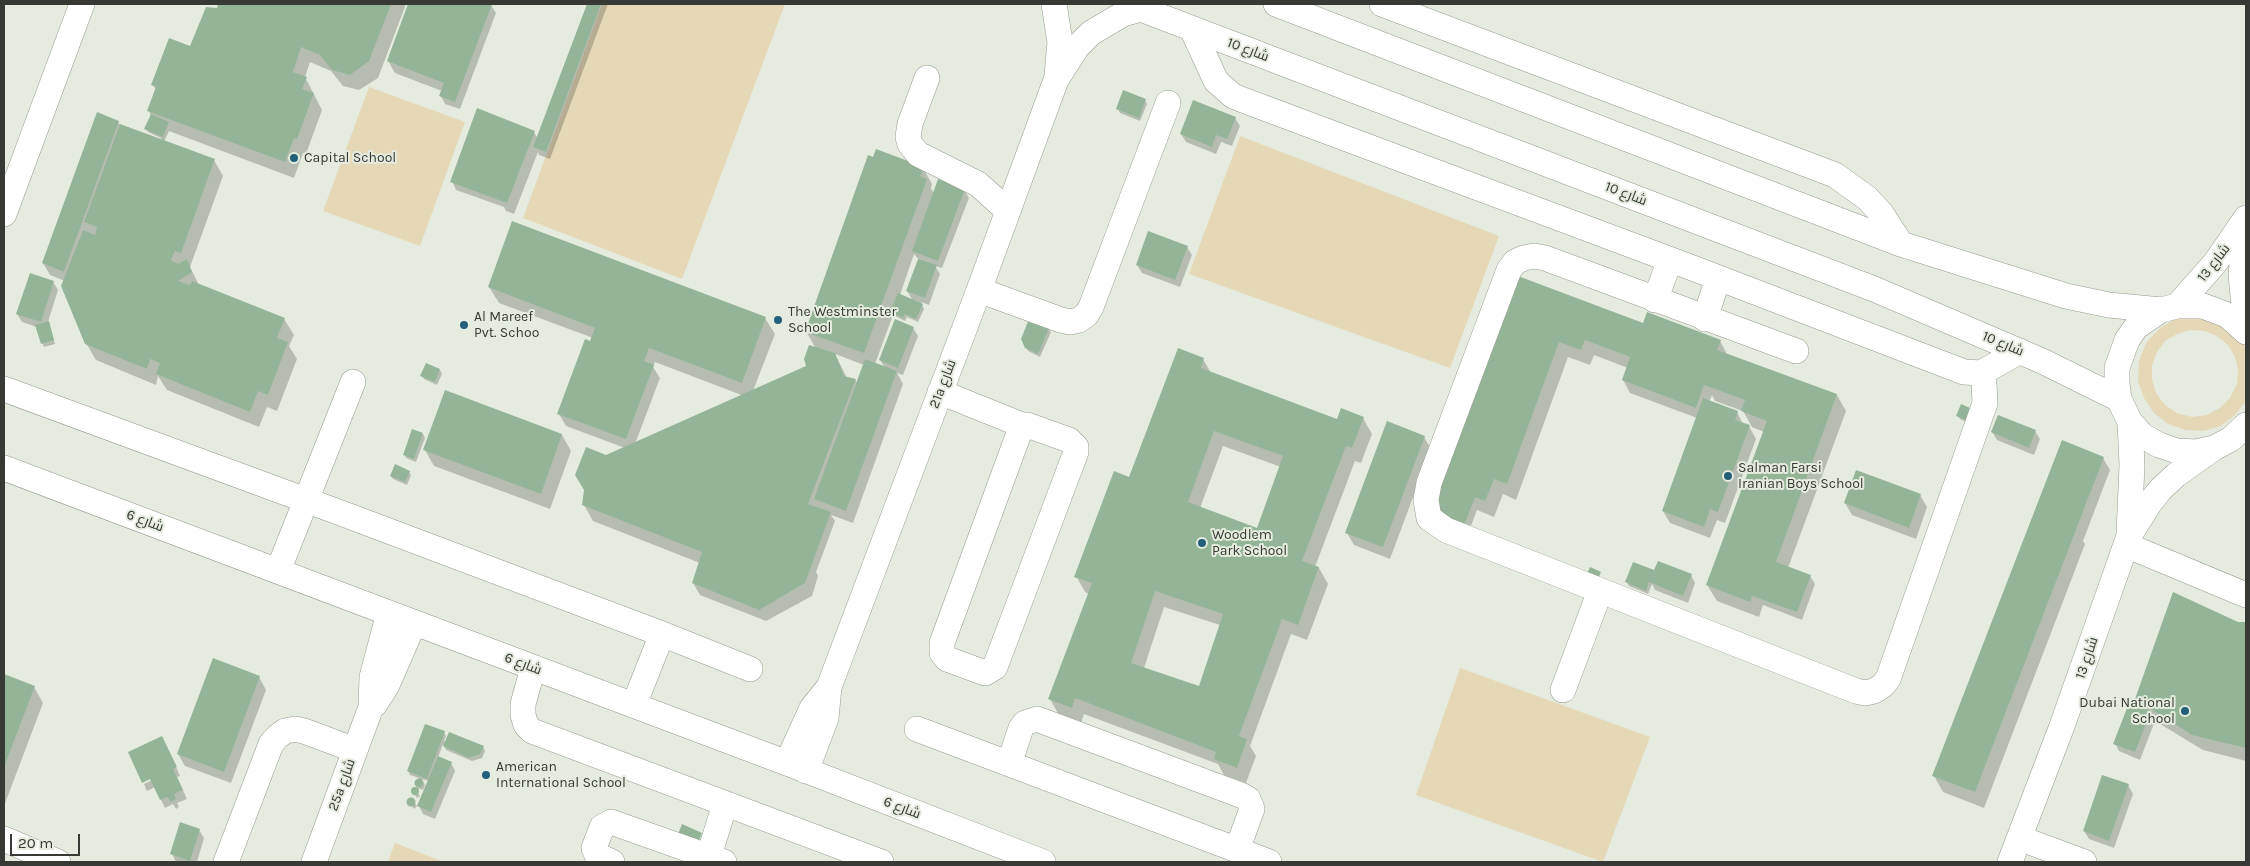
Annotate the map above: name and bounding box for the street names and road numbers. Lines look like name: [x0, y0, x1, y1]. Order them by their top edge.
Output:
street label: شارع 10: [1225, 34, 1271, 66]
street label: شارع 10: [1603, 178, 1649, 210]
street label: شارع 13: [2194, 241, 2234, 285]
street label: شارع 10: [1980, 328, 2026, 360]
street label: 21a شارع: [926, 357, 960, 411]
street label: شارع 6: [124, 506, 166, 536]
street label: شارع 13: [2072, 635, 2102, 681]
street label: شارع 6: [502, 649, 544, 679]
street label: 25a شارع: [325, 757, 359, 813]
street label: شارع 6: [881, 793, 923, 823]

